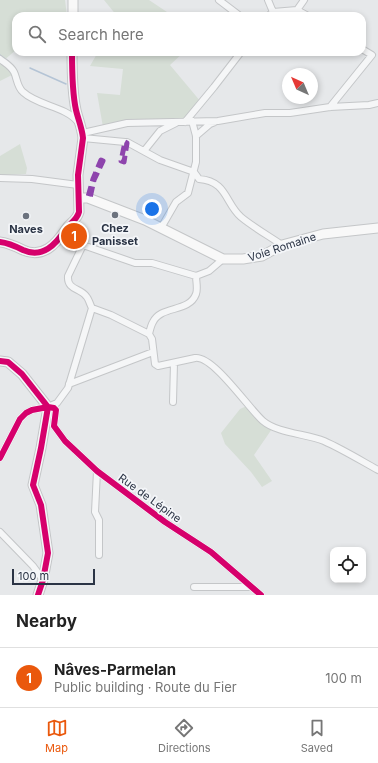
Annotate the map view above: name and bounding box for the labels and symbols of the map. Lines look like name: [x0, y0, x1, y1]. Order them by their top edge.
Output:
north arrow: [282, 68, 318, 104]
your location: [142, 199, 162, 219]
marker: Chez Panisset: [110, 210, 120, 220]
marker: Naves: [21, 211, 31, 221]
pin: 1: [61, 221, 87, 251]
place label: Chez Panisset: [92, 221, 138, 248]
place label: Naves: [9, 222, 43, 236]
street label: Voie Romaine: [246, 229, 318, 265]
street label: Rue de Lépine: [116, 471, 184, 525]
scale bar: [12, 567, 95, 586]

